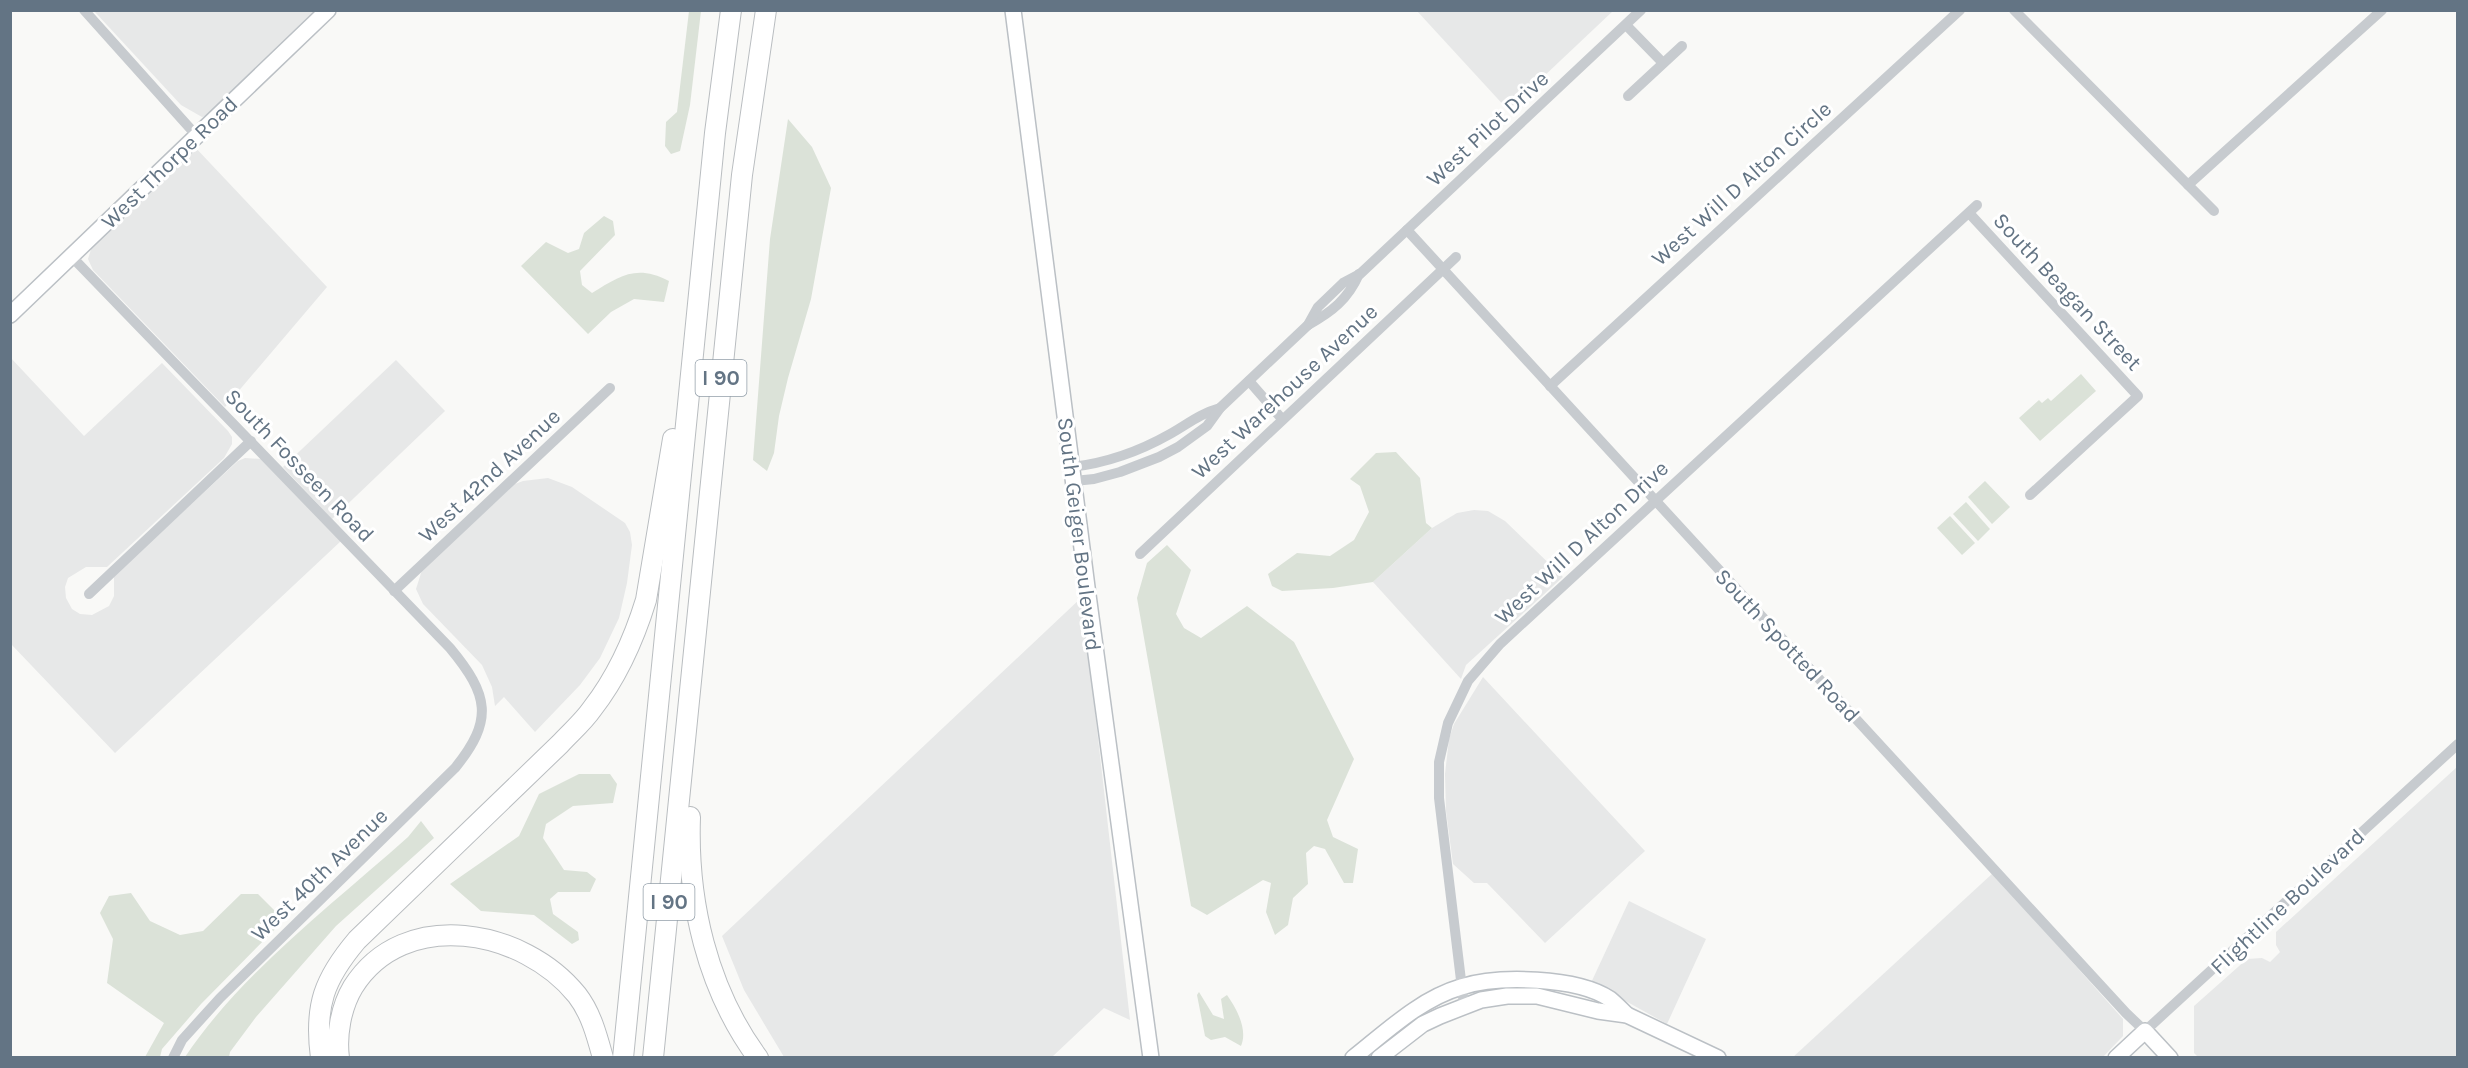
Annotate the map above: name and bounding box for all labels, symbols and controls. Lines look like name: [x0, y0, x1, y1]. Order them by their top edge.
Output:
street label: West Pilot Drive: [1421, 66, 1554, 192]
street label: West Thorpe Road: [96, 91, 243, 234]
street label: West Will D Alton Circle: [1646, 96, 1837, 271]
street label: South Beagan Street: [1988, 208, 2147, 376]
street label: West Warehouse Avenue: [1186, 299, 1383, 485]
road number: I 90: [696, 360, 746, 396]
street label: South Fosseen Road: [219, 384, 379, 548]
street label: West 42nd Avenue: [413, 403, 566, 548]
street label: South Geiger Boulevard: [1052, 416, 1106, 652]
street label: West Will D Alton Drive: [1490, 456, 1674, 630]
street label: South Spotted Road: [1709, 564, 1865, 728]
street label: West 40th Avenue: [246, 803, 393, 947]
street label: Flightline Boulevard: [2205, 824, 2370, 980]
road number: I 90: [644, 884, 694, 920]

